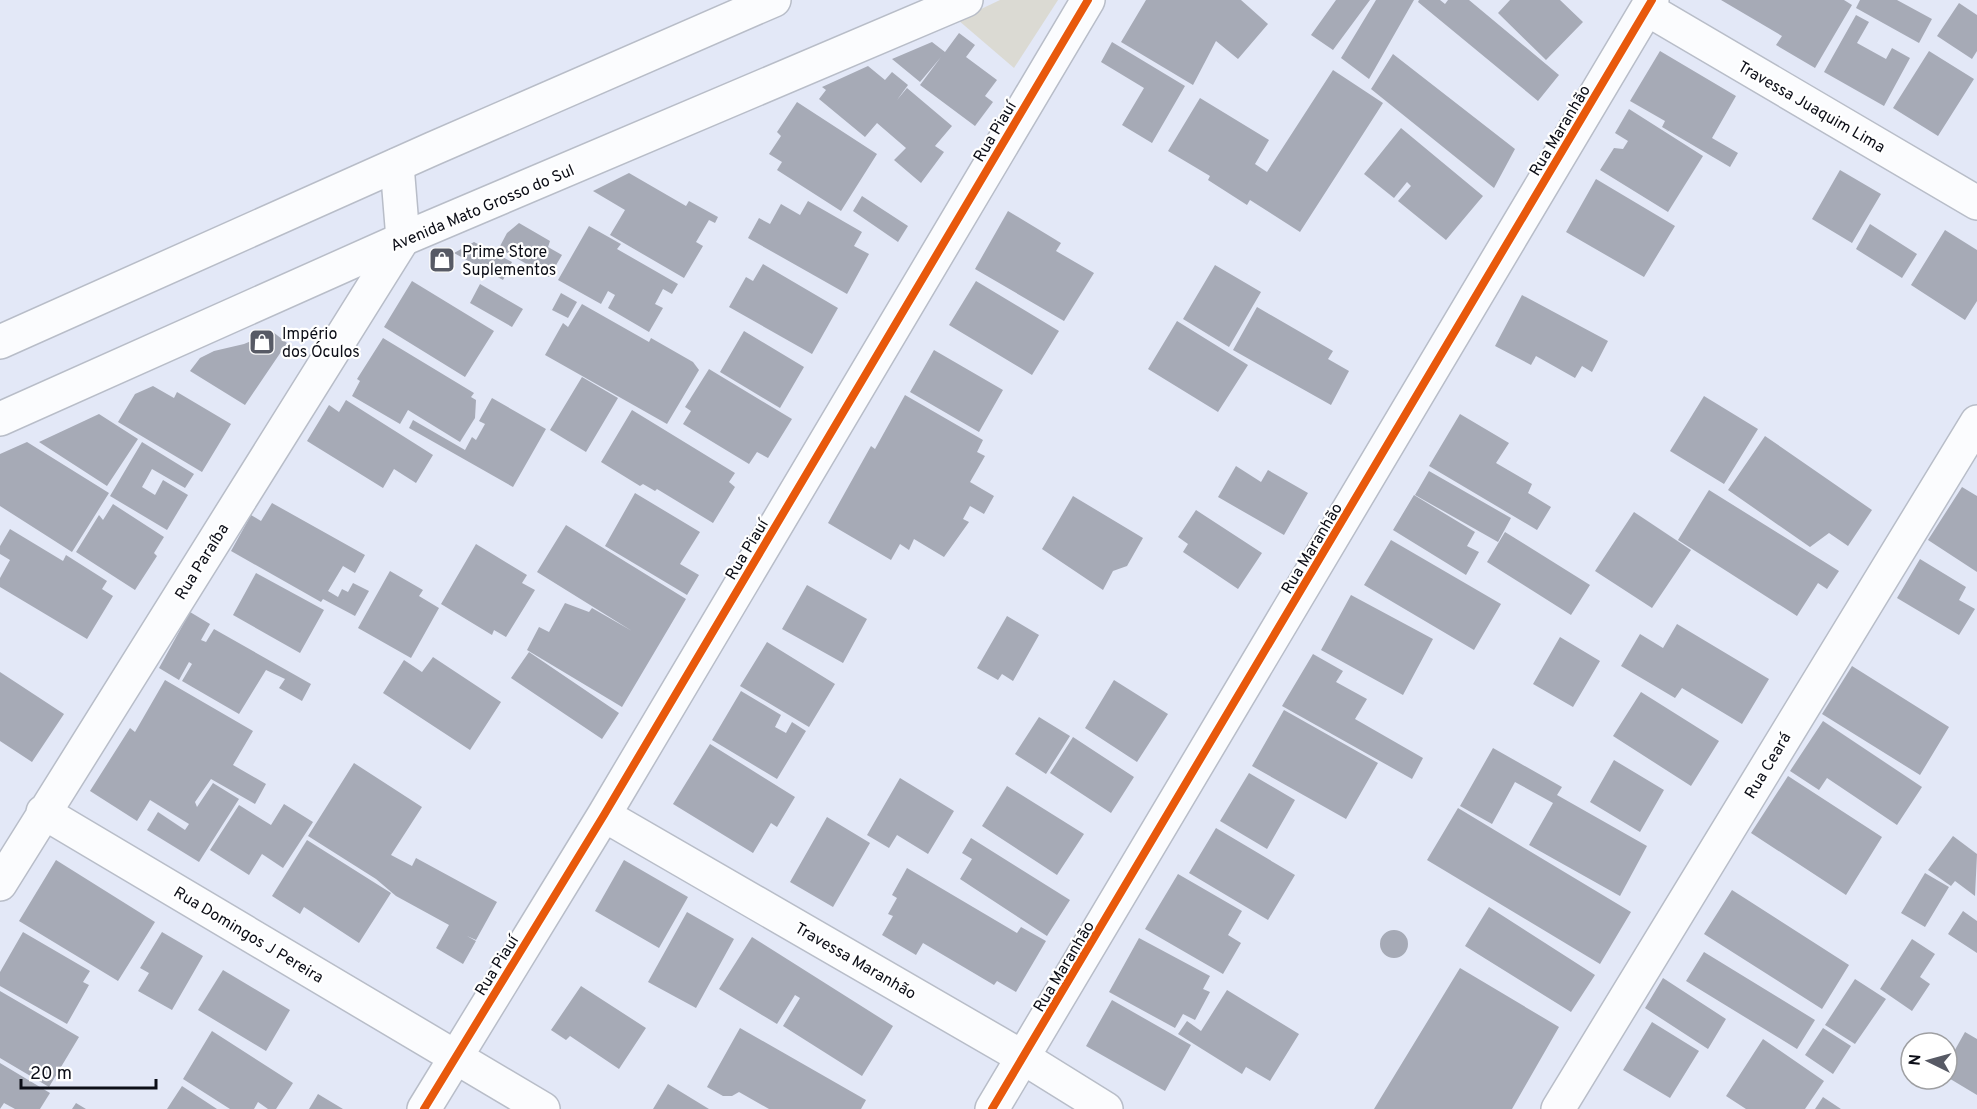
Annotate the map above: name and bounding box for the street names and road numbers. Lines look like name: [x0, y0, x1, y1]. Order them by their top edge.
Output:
street label: Travessa Juaquim Lima: [1734, 57, 1888, 158]
street label: Rua Maranhão: [1526, 82, 1596, 180]
street label: Rua Piauí: [970, 96, 1023, 166]
street label: Avenida Mato Grosso do Sul: [388, 161, 578, 257]
street label: Rua Maranhão: [1278, 500, 1348, 598]
street label: Rua Piauí: [722, 514, 775, 584]
street label: Rua Paraíba: [171, 520, 234, 604]
street label: Rua Ceará: [1741, 729, 1796, 803]
street label: Rua Domingos J Pereira: [169, 883, 327, 988]
street label: Rua Maranhão: [1030, 918, 1100, 1016]
street label: Travessa Maranhão: [791, 919, 919, 1005]
street label: Rua Piauí: [471, 931, 525, 1000]

